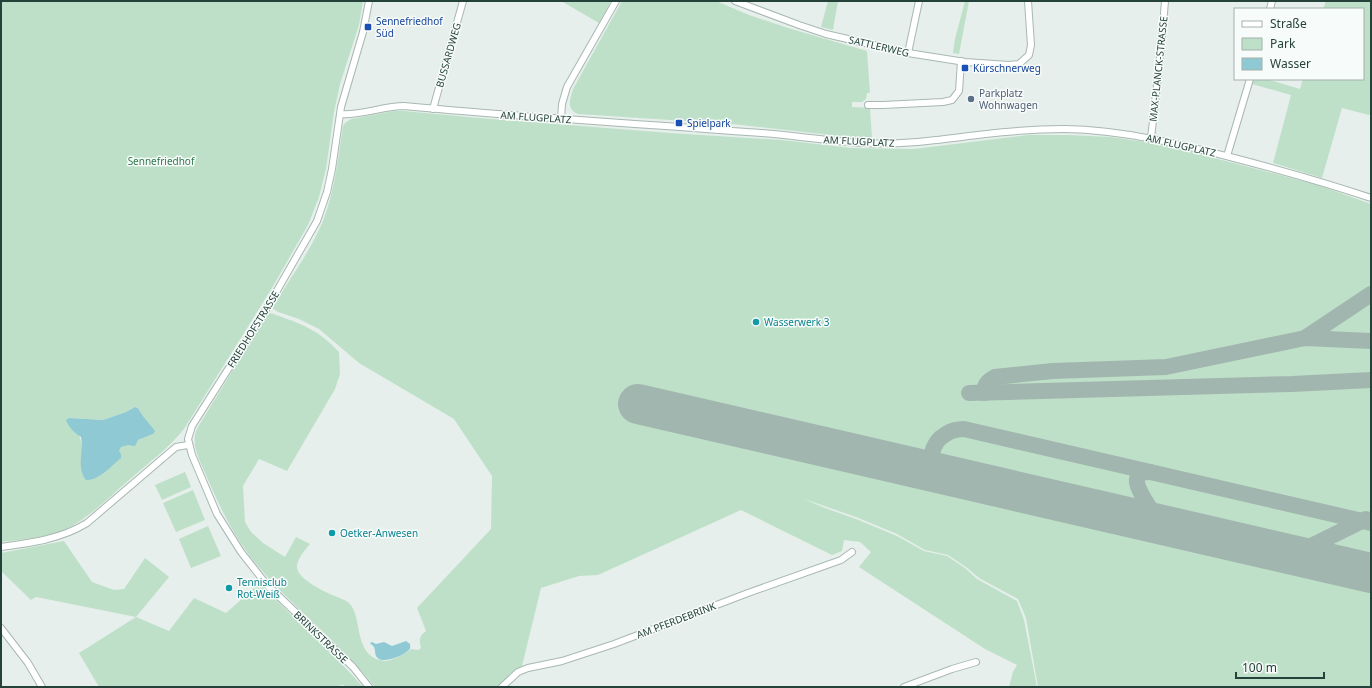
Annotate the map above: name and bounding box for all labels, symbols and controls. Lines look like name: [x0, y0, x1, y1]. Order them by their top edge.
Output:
legend: [1234, 8, 1364, 80]
place label: Sennefriedhof Süd: [376, 14, 443, 40]
text: Straße: [1270, 15, 1307, 32]
street label: MAX-PLANCK-STRASSE: [1146, 16, 1170, 122]
street label: BUSSARDWEG: [432, 21, 464, 89]
marker: Sennefriedhof Süd: [363, 22, 373, 32]
street label: SATTLERWEG: [847, 32, 911, 60]
text: Park: [1270, 35, 1296, 52]
text: Wasser: [1270, 55, 1311, 72]
place label: Kürschnerweg: [973, 61, 1041, 75]
marker: Kürschnerweg: [960, 63, 970, 73]
place label: Parkplatz Wohnwagen: [979, 86, 1038, 112]
marker: Parkplatz Wohnwagen: [966, 94, 976, 104]
street label: AM FLUGPLATZ: [500, 108, 572, 126]
place label: Spielpark: [687, 116, 731, 130]
marker: Spielpark: [674, 118, 684, 128]
street label: AM FLUGPLATZ: [1145, 130, 1218, 160]
street label: AM FLUGPLATZ: [823, 132, 895, 150]
park label: Sennefriedhof: [128, 154, 195, 168]
street label: FRIEDHOFSTRASSE: [224, 288, 282, 370]
place label: Wasserwerk 3: [764, 315, 830, 329]
marker: Wasserwerk 3: [751, 317, 761, 327]
place label: Oetker-Anwesen: [340, 526, 418, 540]
marker: Oetker-Anwesen: [327, 528, 337, 538]
place label: Tennisclub Rot-Weiß: [237, 575, 287, 601]
marker: Tennisclub Rot-Weiß: [224, 583, 234, 593]
street label: AM PFERDEBRINK: [634, 598, 718, 642]
street label: BRINKSTRASSE: [291, 608, 351, 666]
scale bar: [1236, 654, 1324, 680]
text: 100 m: [1242, 659, 1277, 676]

